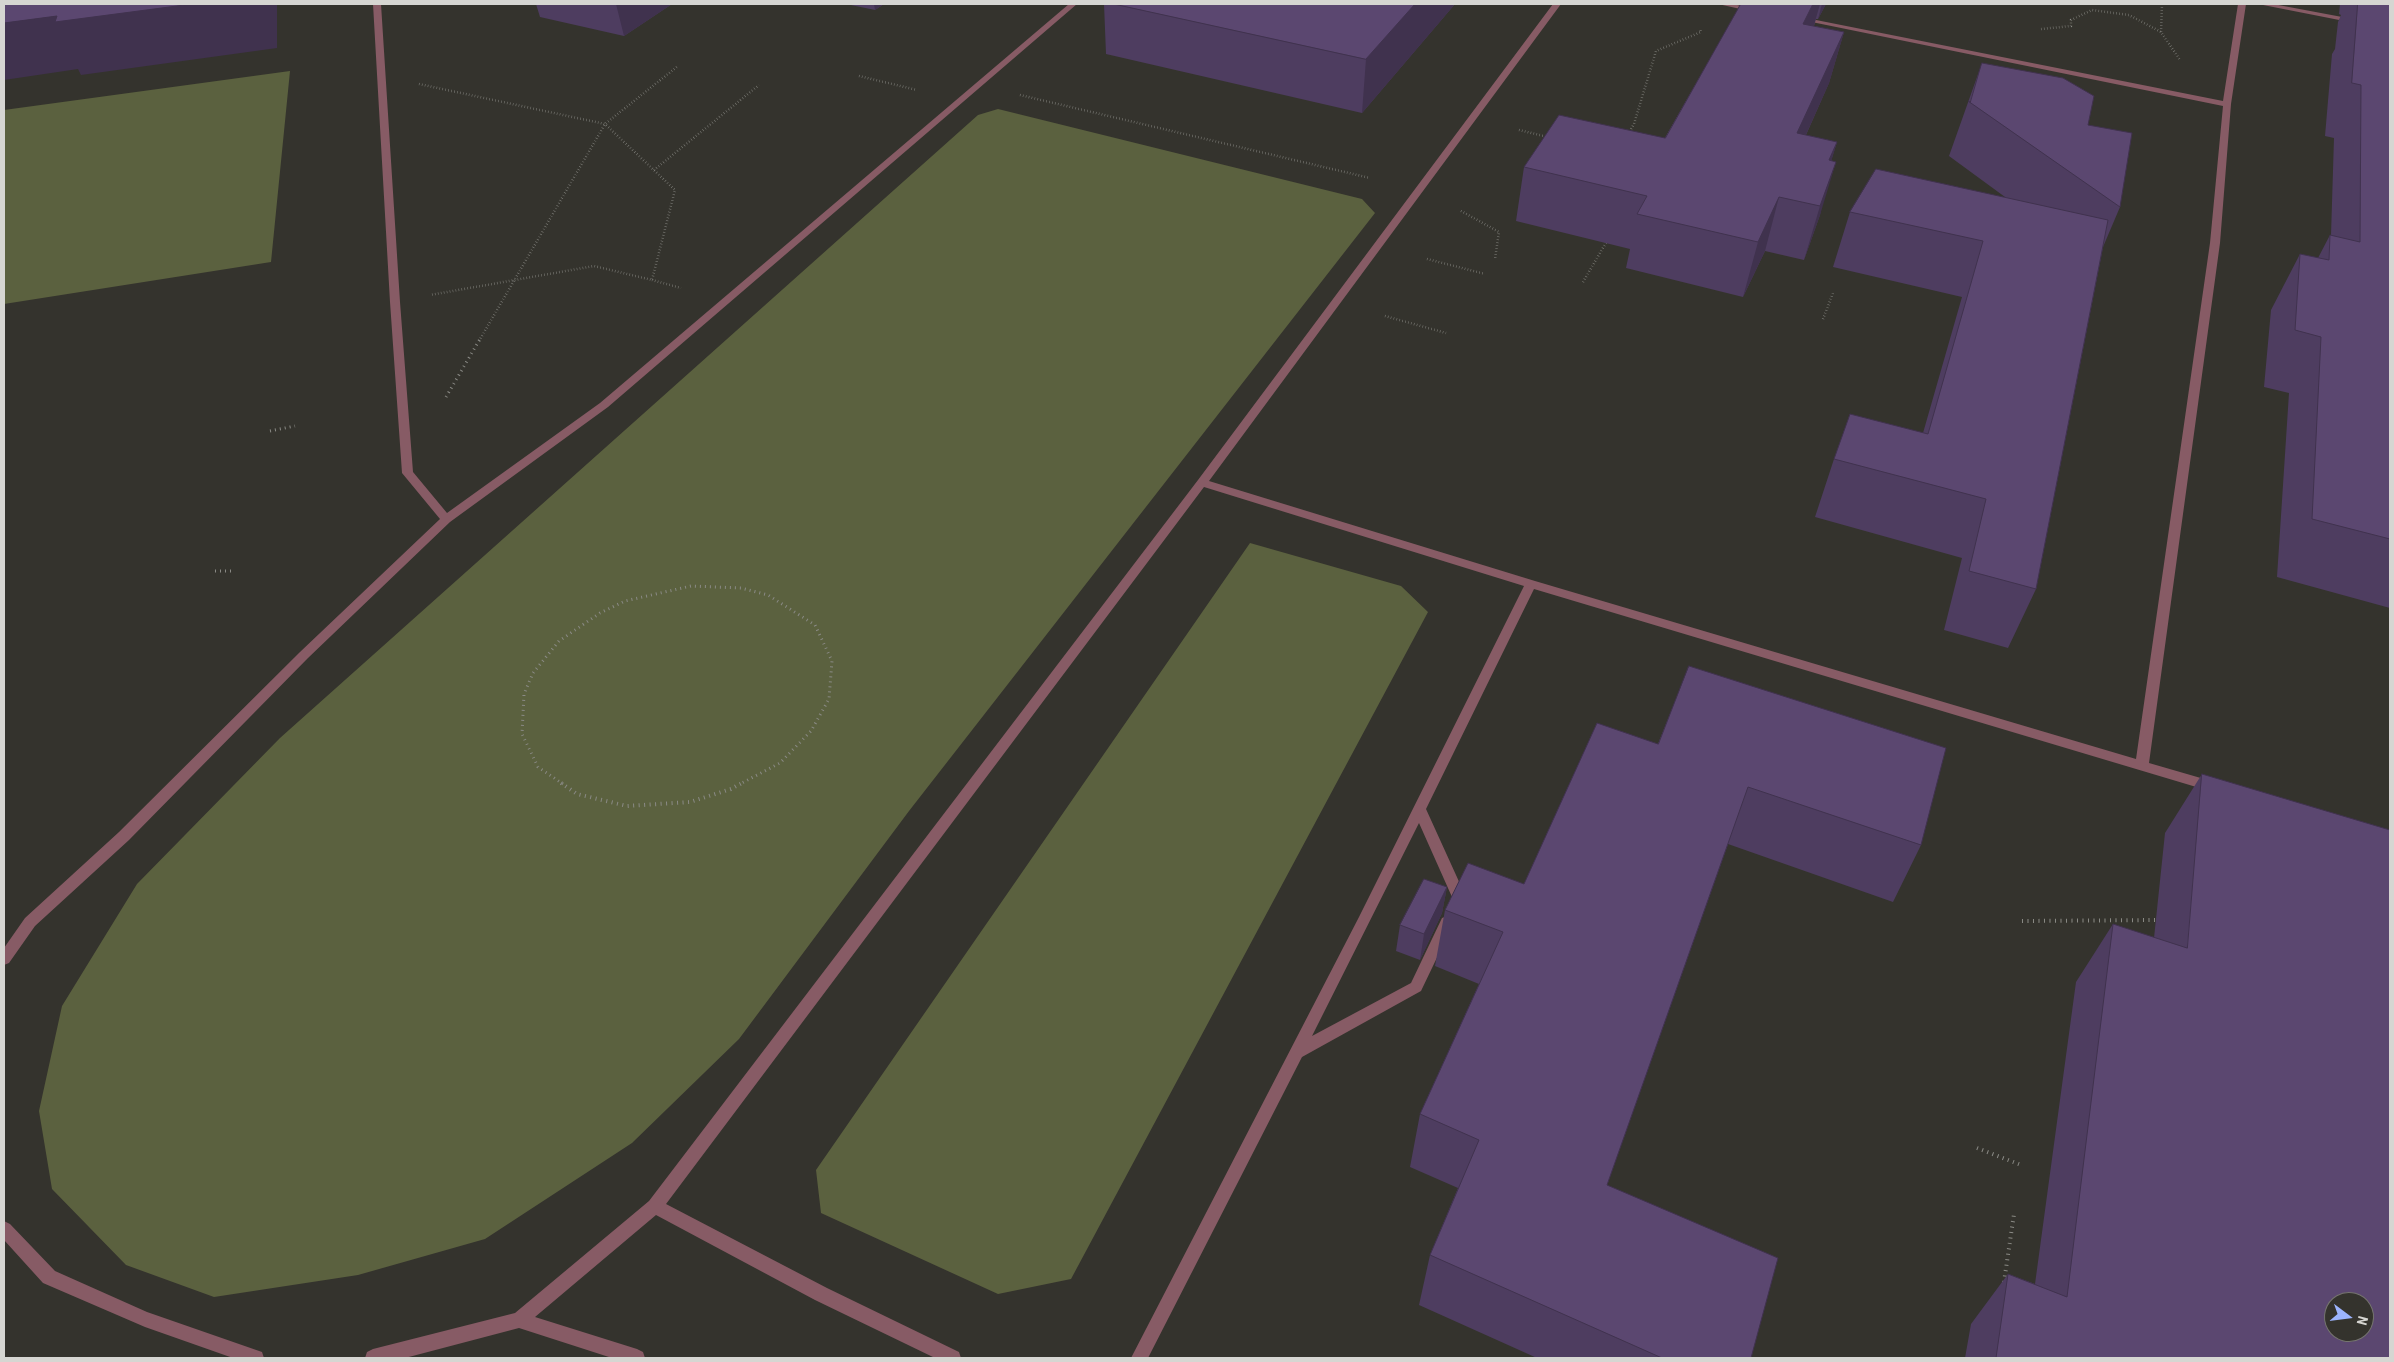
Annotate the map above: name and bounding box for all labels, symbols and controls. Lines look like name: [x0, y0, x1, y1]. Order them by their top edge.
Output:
north arrow: [2324, 1292, 2374, 1342]
text: N: [2354, 1314, 2371, 1327]

